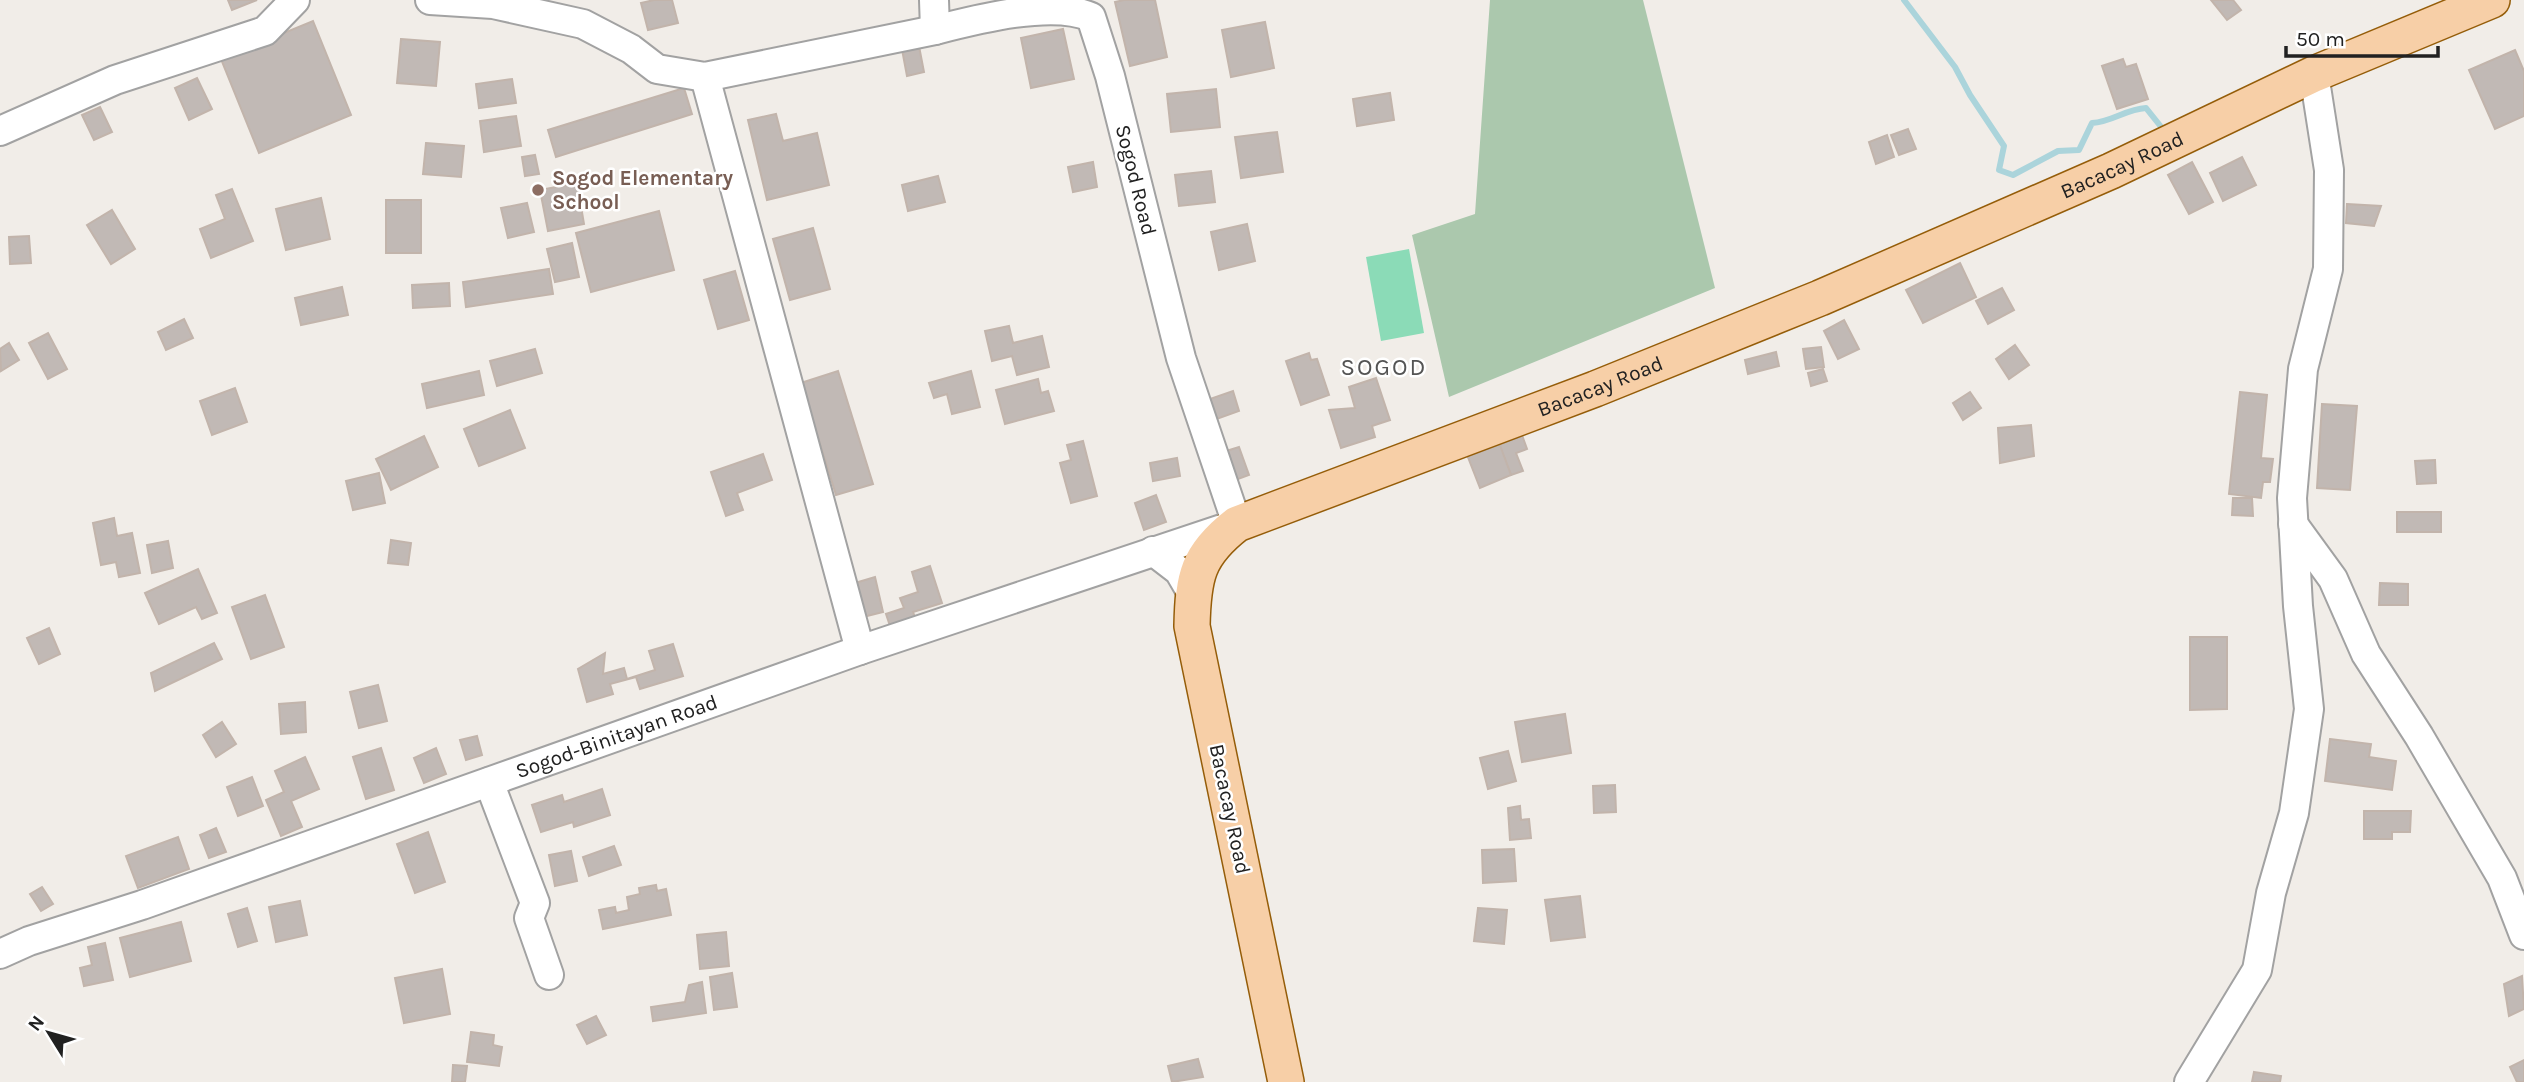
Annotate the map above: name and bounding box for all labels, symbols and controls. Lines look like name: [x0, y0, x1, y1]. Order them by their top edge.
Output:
scale bar: [2286, 14, 2438, 58]
text: 50 m: [2296, 27, 2345, 51]
street label: Sogod Road: [1111, 122, 1161, 238]
street label: Bacacay Road: [2057, 126, 2187, 203]
place label: Sogod Elementary School: [552, 166, 733, 214]
marker: Sogod Elementary School: [530, 182, 546, 198]
street label: Bacacay Road: [1534, 351, 1666, 422]
district label: SOGOD: [1341, 353, 1427, 381]
street label: Sogod-Binitayan Road: [512, 690, 721, 783]
street label: Bacacay Road: [1204, 742, 1256, 876]
north arrow: [14, 998, 84, 1068]
text: N: [23, 1011, 49, 1035]

